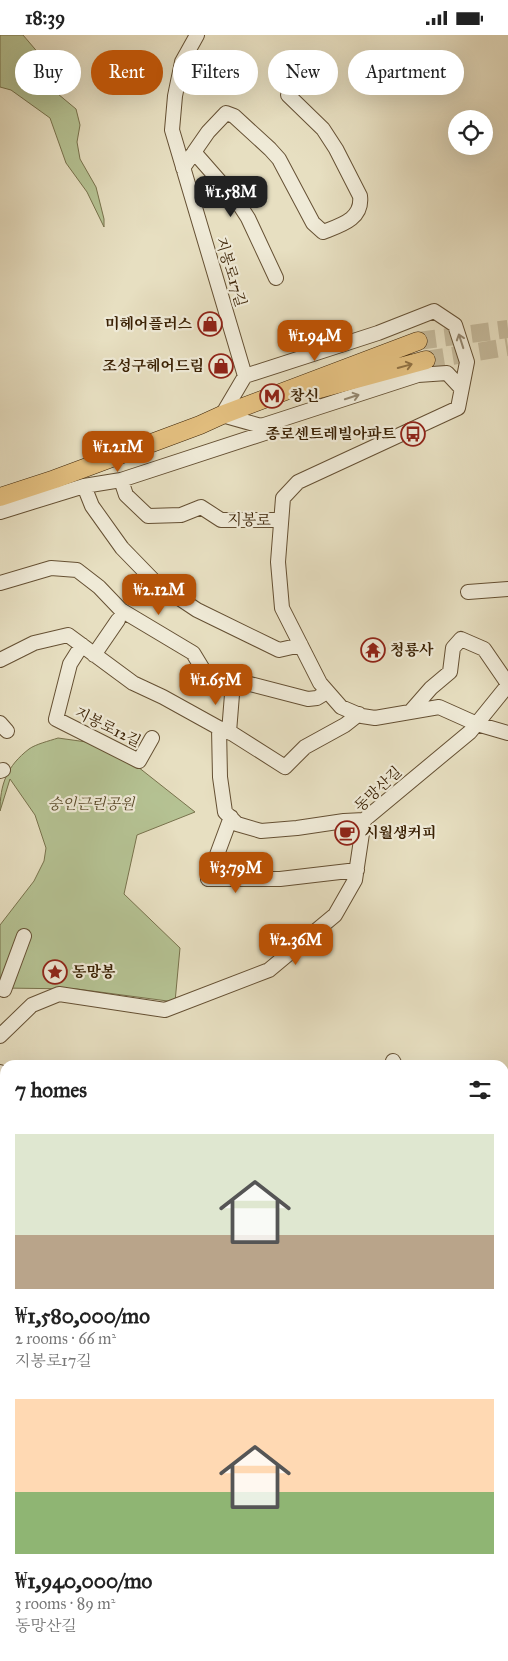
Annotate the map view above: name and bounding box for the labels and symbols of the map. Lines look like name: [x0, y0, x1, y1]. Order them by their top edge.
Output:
pin: ₩1.58M: [190, 175, 272, 218]
street label: 지봉로17길: [212, 235, 250, 309]
shop icon: 미헤어플러스: [197, 311, 223, 337]
place label: 미헤어플러스: [105, 315, 192, 333]
pin: ₩1.94M: [274, 319, 356, 362]
one-way arrow: [455, 333, 465, 349]
shop icon: 조성구헤어드림: [208, 353, 234, 379]
place label: 조성구헤어드림: [103, 357, 204, 375]
one-way arrow: [396, 361, 412, 370]
metro station icon: 창신: [259, 383, 285, 409]
place label: 창신: [290, 387, 319, 405]
one-way arrow: [344, 391, 360, 401]
bus stop icon: 종로센트레빌아파트: [400, 421, 426, 447]
place label: 종로센트레빌아파트: [266, 425, 396, 443]
pin: ₩1.21M: [77, 431, 159, 473]
street label: 지봉로: [227, 511, 271, 529]
pin: ₩2.12M: [118, 573, 200, 616]
temple icon: 청룡사: [360, 637, 386, 663]
place label: 청룡사: [390, 641, 434, 659]
pin: ₩1.65M: [175, 663, 257, 706]
street label: 지봉로12길: [72, 703, 144, 751]
street label: 동망산길: [351, 763, 405, 815]
park label: 숭인근린공원: [48, 795, 136, 813]
cafe icon: 시월생커피: [334, 820, 360, 846]
place label: 시월생커피: [364, 824, 436, 842]
pin: ₩3.79M: [195, 851, 277, 894]
pin: ₩2.36M: [255, 923, 337, 966]
place icon: 동망봉: [42, 959, 68, 985]
place label: 동망봉: [72, 963, 116, 981]

